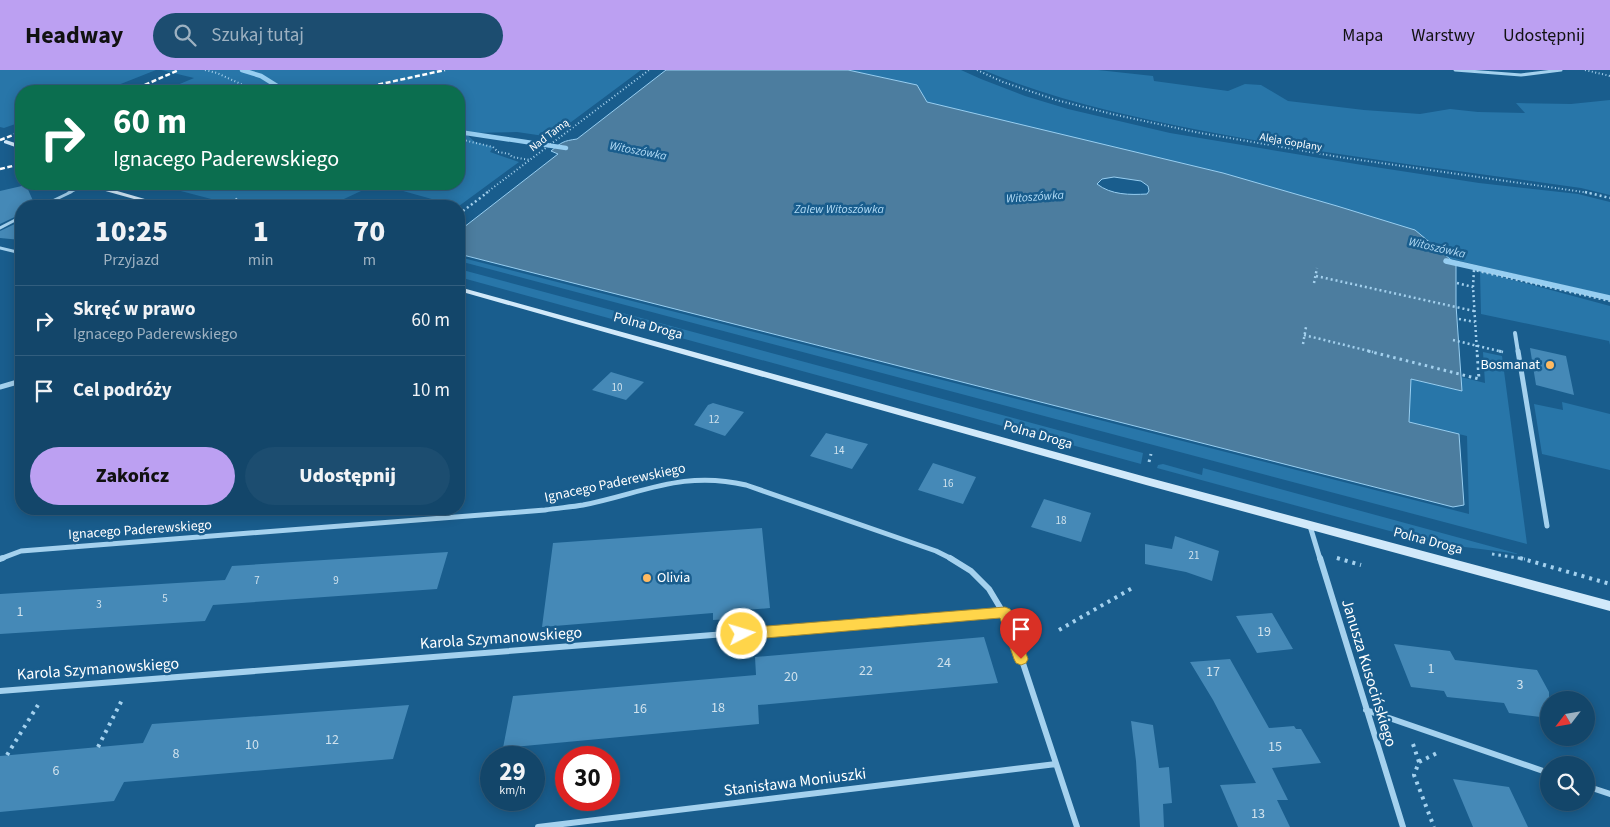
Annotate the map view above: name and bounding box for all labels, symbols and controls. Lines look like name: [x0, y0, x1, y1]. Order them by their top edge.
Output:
search box: [153, 13, 503, 58]
text: Headway: [25, 18, 123, 53]
icon: search: [171, 21, 199, 49]
text: Szukaj tutaj: [211, 22, 304, 49]
text: Mapa: [1342, 23, 1383, 48]
text: Warstwy: [1411, 23, 1475, 48]
text: Udostępnij: [1503, 23, 1585, 48]
text: 60 m: [113, 97, 187, 147]
icon: right: [30, 105, 95, 170]
street label: Nad Tamą: [526, 115, 572, 155]
street label: Aleja Goplany: [1259, 129, 1323, 155]
water label: Witoszówka: [608, 137, 669, 165]
text: Ignacego Paderewskiego: [113, 143, 339, 175]
water label: Witoszówka: [1005, 186, 1065, 208]
water label: Zalew Witoszówka: [793, 201, 884, 218]
text: 10:25: [95, 210, 168, 253]
text: 1: [253, 210, 269, 253]
text: 70: [353, 210, 385, 253]
water label: Witoszówka: [1407, 233, 1468, 263]
text: Przyjazd: [103, 249, 159, 271]
text: min: [248, 249, 274, 271]
text: m: [363, 249, 376, 271]
text: Skręć w prawo: [73, 296, 195, 323]
icon: right: [30, 307, 58, 335]
text: 60 m: [412, 307, 450, 334]
street label: Polna Droga: [611, 307, 685, 345]
text: Ignacego Paderewskiego: [73, 323, 238, 345]
place label: Bosmanat: [1480, 355, 1540, 375]
marker: Bosmanat: [1544, 359, 1556, 371]
icon: arrive: [30, 377, 58, 405]
text: Cel podróży: [73, 377, 172, 404]
text: 10 m: [412, 377, 450, 404]
house number: 10: [612, 380, 622, 395]
house number: 12: [709, 412, 719, 427]
street label: Polna Droga: [1001, 416, 1075, 454]
house number: 14: [834, 443, 845, 458]
button: Zakończ: [30, 447, 235, 505]
button: Udostępnij: [245, 447, 450, 505]
street label: Ignacego Paderewskiego: [542, 458, 688, 508]
house number: 16: [943, 476, 954, 491]
house number: 18: [1056, 513, 1067, 528]
street label: Ignacego Paderewskiego: [67, 515, 213, 545]
street label: Polna Droga: [1391, 522, 1465, 560]
house number: 21: [1189, 548, 1199, 563]
place label: Olivia: [657, 568, 690, 588]
marker: Olivia: [641, 572, 653, 584]
house number: 7: [254, 573, 260, 588]
house number: 9: [333, 573, 339, 588]
house number: 5: [162, 591, 168, 606]
street label: Janusza Kusocińskiego: [1336, 596, 1402, 750]
house number: 3: [96, 597, 102, 612]
house number: 1: [17, 602, 24, 622]
position arrow: [715, 607, 767, 659]
pin: [1000, 608, 1042, 659]
icon: arrive: [1007, 615, 1035, 643]
street label: Karola Szymanowskiego: [419, 621, 583, 655]
house number: 19: [1257, 622, 1271, 642]
street label: Karola Szymanowskiego: [16, 652, 180, 686]
house number: 24: [937, 653, 951, 673]
house number: 1: [1428, 659, 1435, 679]
house number: 22: [859, 661, 873, 681]
house number: 17: [1206, 662, 1220, 682]
house number: 20: [784, 667, 798, 687]
house number: 3: [1517, 675, 1524, 695]
north arrow: [1540, 691, 1595, 746]
map controls: [1540, 691, 1595, 811]
house number: 18: [711, 698, 725, 718]
house number: 16: [633, 699, 647, 719]
house number: 12: [325, 730, 339, 750]
house number: 10: [245, 735, 259, 755]
house number: 15: [1268, 737, 1282, 757]
house number: 8: [173, 744, 180, 764]
speed limit sign: 30: [555, 746, 620, 811]
text: 29: [499, 754, 526, 790]
button: search: [1540, 756, 1595, 811]
house number: 6: [53, 761, 60, 781]
street label: Stanisława Moniuszki: [723, 762, 867, 802]
text: km/h: [499, 782, 526, 799]
house number: 13: [1251, 804, 1265, 824]

